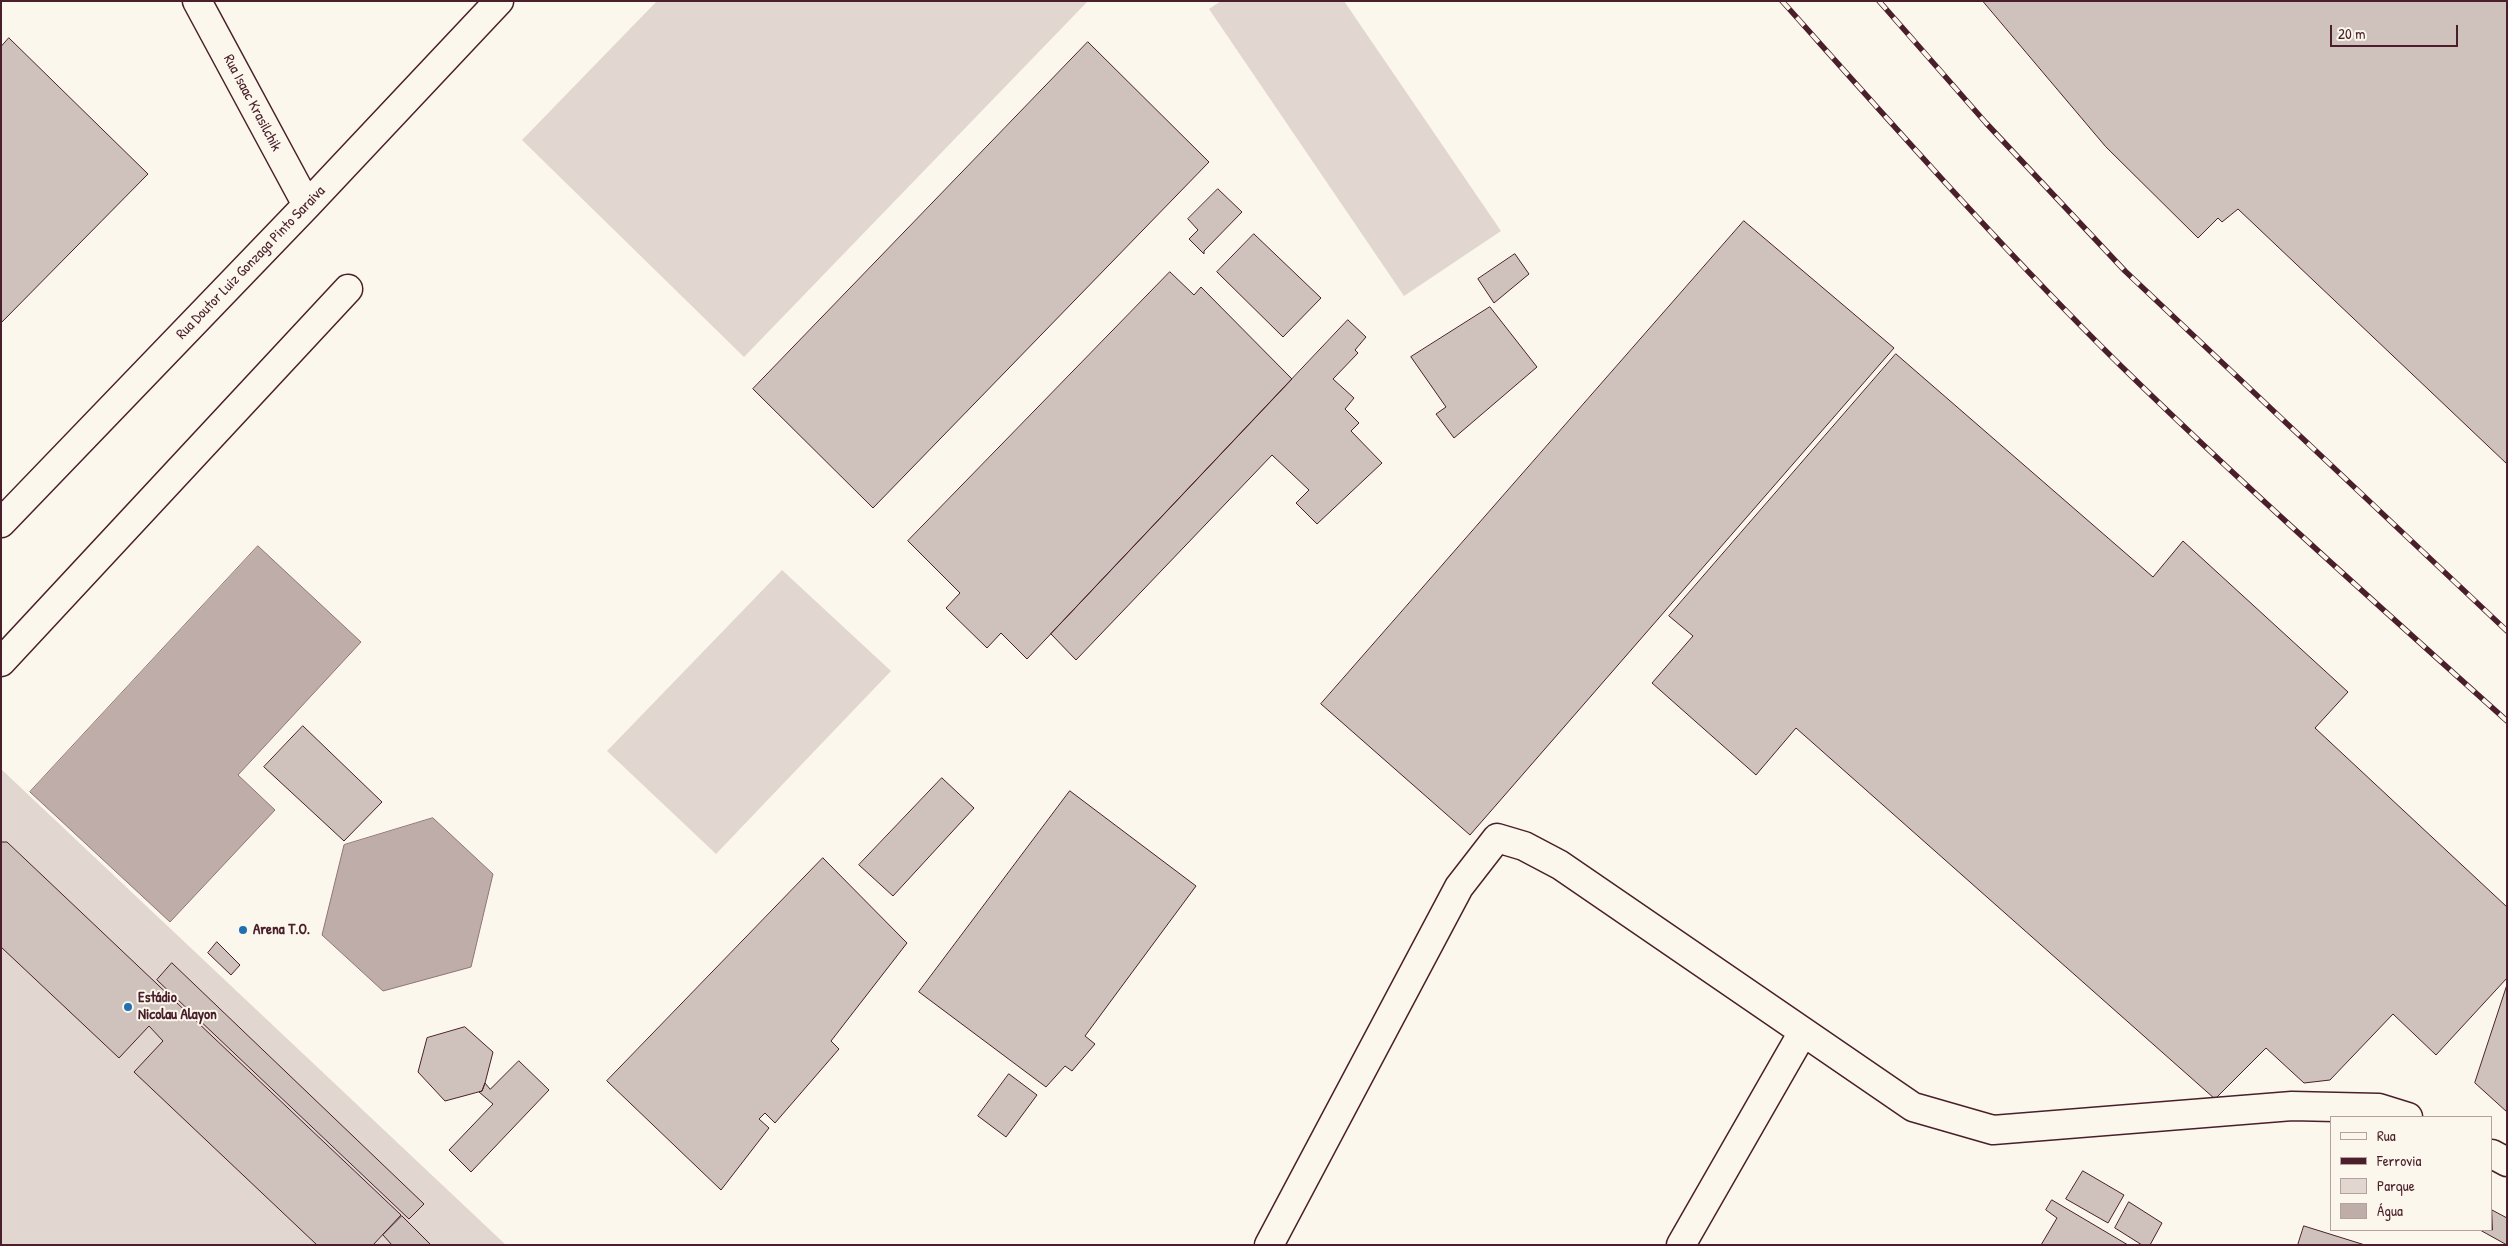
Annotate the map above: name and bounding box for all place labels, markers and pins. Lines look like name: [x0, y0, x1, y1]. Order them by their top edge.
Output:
place label: Arena T.O.: [253, 921, 310, 939]
marker: Arena T.O.: [237, 924, 249, 936]
place label: Estádio Nicolau Alayon: [138, 989, 217, 1024]
marker: Estádio Nicolau Alayon: [122, 1001, 134, 1013]

